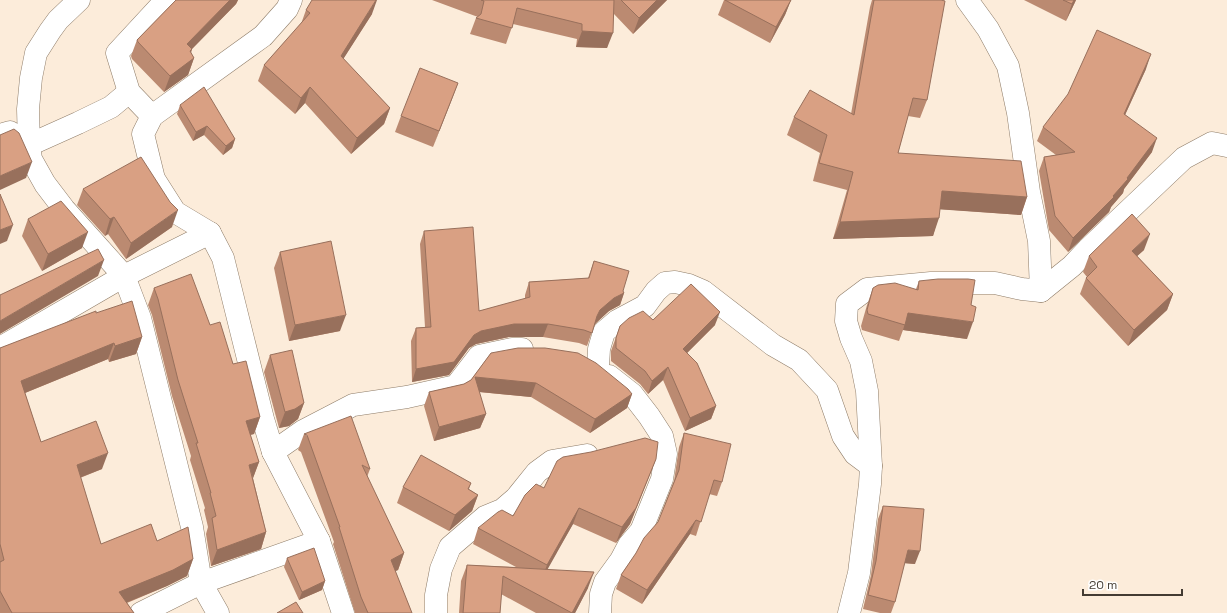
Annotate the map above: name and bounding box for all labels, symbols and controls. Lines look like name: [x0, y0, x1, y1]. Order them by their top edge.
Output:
scale bar: [1083, 571, 1182, 597]
text: 20 m: [1089, 577, 1117, 593]

